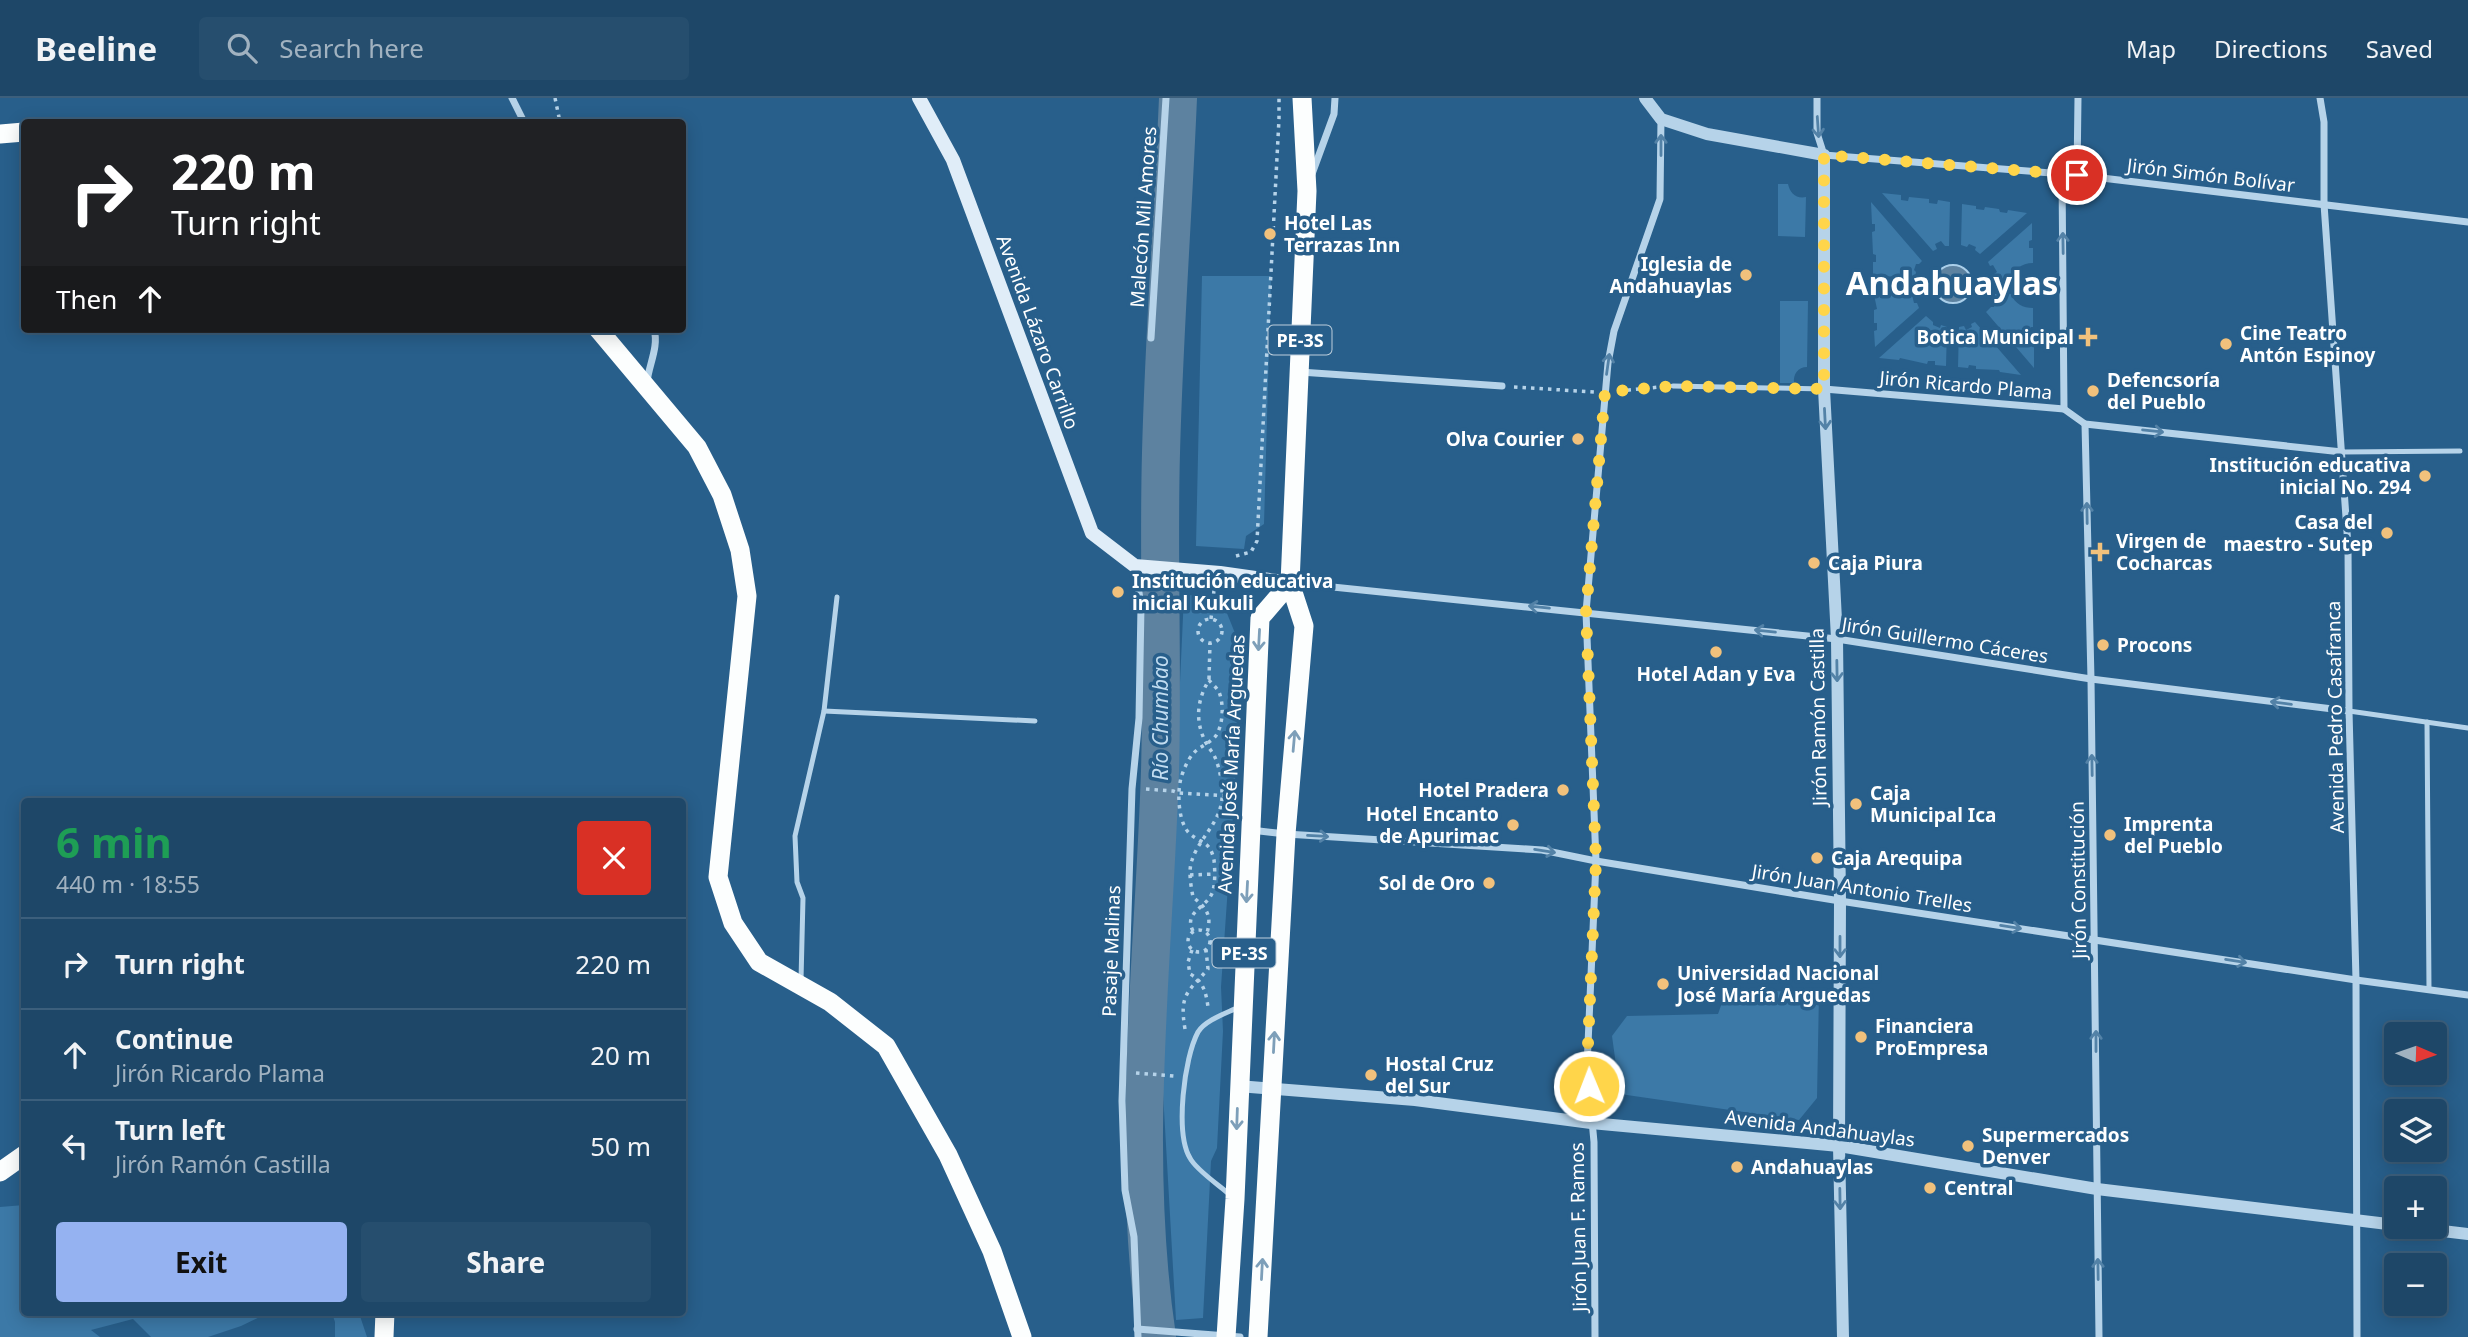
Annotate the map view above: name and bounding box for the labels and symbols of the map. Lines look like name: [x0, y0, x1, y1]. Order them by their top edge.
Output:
one-way arrow: [1812, 115, 1825, 138]
street label: Malecón Mil Amores: [1124, 126, 1162, 308]
one-way arrow: [1654, 134, 1668, 157]
pin: [2047, 145, 2107, 205]
street label: Jirón Simón Bolívar: [2124, 152, 2297, 198]
place label: Hotel Las Terrazas Inn: [1284, 210, 1400, 258]
marker: Hotel Las Terrazas Inn: [1262, 226, 1278, 242]
street label: Avenida Lázaro Carrillo: [991, 231, 1085, 433]
one-way arrow: [2056, 231, 2070, 254]
place label: Iglesia de Andahuaylas: [1610, 251, 1732, 299]
district label: Andahuaylas: [1846, 260, 2058, 305]
marker: Iglesia de Andahuaylas: [1738, 267, 1754, 283]
place label: Cine Teatro Antón Espinoy: [2240, 320, 2376, 368]
place label: Botica Municipal: [1917, 324, 2074, 350]
road number: PE-3S: [1268, 326, 1332, 354]
marker: Botica Municipal: [2080, 329, 2096, 345]
marker: Cine Teatro Antón Espinoy: [2218, 336, 2234, 352]
one-way arrow: [1602, 353, 1615, 376]
street label: Jirón Ricardo Plama: [1877, 364, 2053, 406]
place label: Defencsoría del Pueblo: [2107, 367, 2220, 415]
marker: Defencsoría del Pueblo: [2085, 383, 2101, 399]
one-way arrow: [1819, 407, 1832, 430]
one-way arrow: [2141, 425, 2164, 438]
place label: Olva Courier: [1446, 426, 1565, 452]
marker: Olva Courier: [1570, 431, 1586, 447]
place label: Institución educativa inicial No. 294: [2210, 452, 2411, 500]
marker: Institución educativa inicial No. 294: [2417, 468, 2433, 484]
one-way arrow: [2081, 502, 2094, 525]
place label: Casa del maestro - Sutep: [2224, 509, 2373, 557]
marker: Casa del maestro - Sutep: [2379, 525, 2395, 541]
place label: Virgen de Cocharcas: [2116, 528, 2212, 576]
marker: Virgen de Cocharcas: [2090, 542, 2110, 562]
place label: Caja Piura: [1828, 550, 1923, 576]
marker: Caja Piura: [1806, 555, 1822, 571]
place label: Institución educativa inicial Kukuli: [1132, 568, 1334, 616]
marker: Institución educativa inicial Kukuli: [1110, 584, 1126, 600]
street label: Avenida Pedro Casafranca: [2320, 600, 2350, 834]
one-way arrow: [1528, 601, 1550, 614]
street label: Jirón Guillermo Cáceres: [1838, 611, 2050, 669]
one-way arrow: [1754, 624, 1777, 637]
one-way arrow: [1253, 628, 1266, 651]
street label: Jirón Ramón Castilla: [1803, 628, 1833, 808]
place label: Procons: [2117, 632, 2192, 658]
street label: Avenida José María Arguedas: [1211, 634, 1251, 894]
marker: Procons: [2095, 637, 2111, 653]
marker: Hotel Adan y Eva: [1708, 644, 1724, 660]
water label: Río Chumbao: [1146, 655, 1174, 781]
one-way arrow: [1830, 659, 1844, 682]
place label: Hotel Adan y Eva: [1636, 661, 1796, 687]
one-way arrow: [2270, 696, 2293, 709]
one-way arrow: [1288, 731, 1301, 753]
one-way arrow: [2086, 754, 2099, 777]
place label: Hotel Pradera: [1418, 777, 1549, 803]
place label: Caja Municipal Ica: [1870, 780, 1996, 828]
marker: Hotel Pradera: [1555, 782, 1571, 798]
marker: Caja Municipal Ica: [1848, 796, 1864, 812]
place label: Hotel Encanto de Apurimac: [1366, 801, 1499, 849]
street label: Jirón Constitución: [2064, 801, 2092, 961]
place label: Imprenta del Pueblo: [2124, 811, 2223, 859]
marker: Hotel Encanto de Apurimac: [1505, 817, 1521, 833]
marker: Imprenta del Pueblo: [2102, 827, 2118, 843]
one-way arrow: [1306, 830, 1329, 843]
one-way arrow: [1533, 845, 1556, 858]
place label: Caja Arequipa: [1831, 845, 1963, 871]
marker: Caja Arequipa: [1809, 850, 1825, 866]
street label: Jirón Juan Antonio Trelles: [1748, 857, 1974, 918]
place label: Sol de Oro: [1379, 870, 1475, 896]
marker: Sol de Oro: [1481, 875, 1497, 891]
one-way arrow: [1241, 880, 1254, 903]
street label: Pasaje Malinas: [1096, 885, 1126, 1017]
one-way arrow: [1999, 920, 2022, 933]
one-way arrow: [1833, 935, 1847, 958]
road number: PE-3S: [1212, 938, 1276, 968]
one-way arrow: [2224, 955, 2247, 968]
place label: Universidad Nacional José María Arguedas: [1675, 960, 1879, 1008]
marker: Universidad Nacional José María Arguedas: [1655, 976, 1671, 992]
place label: Financiera ProEmpresa: [1875, 1013, 1988, 1061]
north arrow: [2384, 1022, 2446, 1085]
marker: Financiera ProEmpresa: [1853, 1029, 1869, 1045]
one-way arrow: [1267, 1030, 1280, 1053]
one-way arrow: [2089, 1030, 2102, 1053]
position arrow: [1552, 1049, 1626, 1123]
place label: Hostal Cruz del Sur: [1385, 1051, 1494, 1099]
marker: Hostal Cruz del Sur: [1363, 1067, 1379, 1083]
street label: Avenida Andahuaylas: [1724, 1103, 1916, 1153]
one-way arrow: [1230, 1107, 1244, 1130]
place label: Supermercados Denver: [1982, 1122, 2129, 1170]
marker: Supermercados Denver: [1960, 1138, 1976, 1154]
street label: Jirón Juan F. Ramos: [1564, 1142, 1593, 1314]
place label: Andahuaylas: [1751, 1154, 1873, 1180]
marker: Andahuaylas: [1729, 1159, 1745, 1175]
place label: Central: [1944, 1175, 2013, 1201]
marker: Central: [1922, 1180, 1938, 1196]
one-way arrow: [1834, 1187, 1847, 1210]
one-way arrow: [1255, 1258, 1268, 1281]
one-way arrow: [2091, 1258, 2105, 1281]

